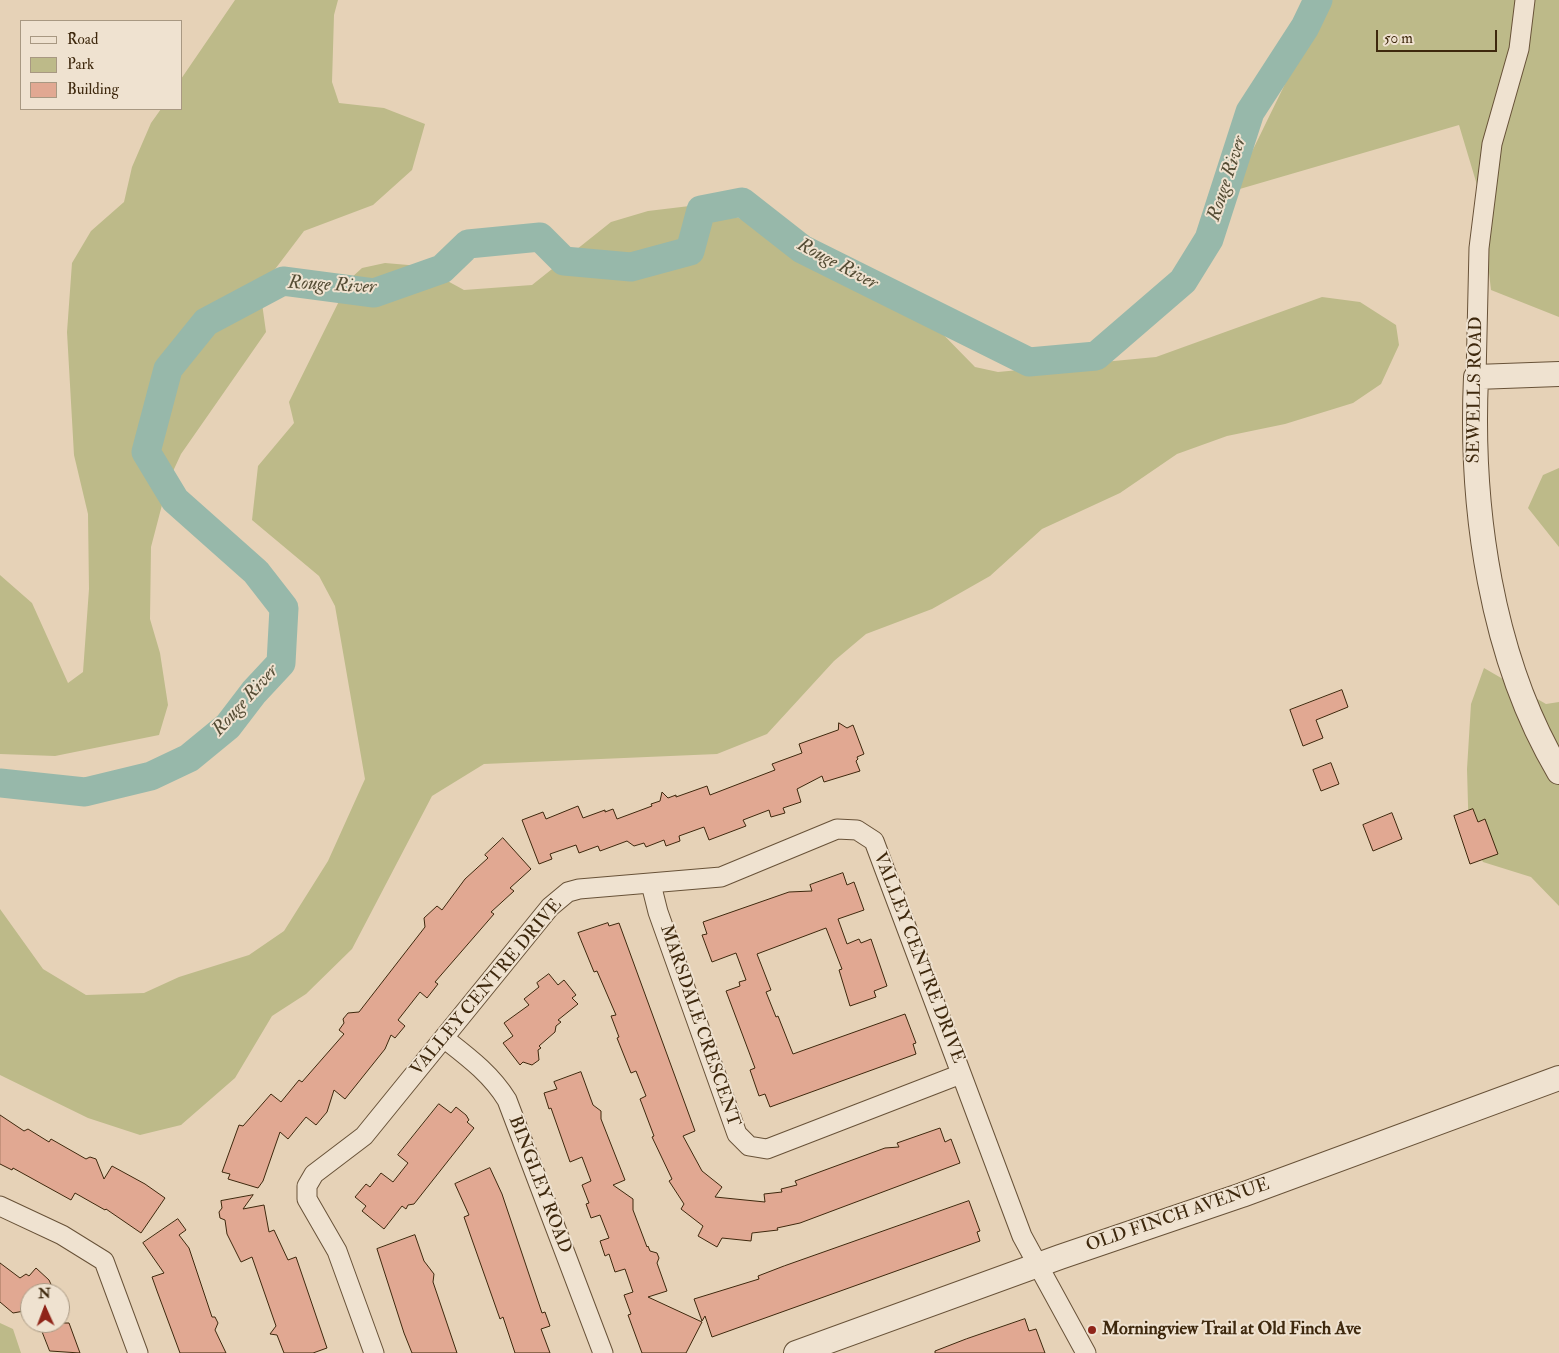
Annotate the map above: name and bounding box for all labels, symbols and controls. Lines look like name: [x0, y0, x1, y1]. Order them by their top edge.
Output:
legend: [20, 20, 182, 110]
scale bar: [1379, 20, 1500, 52]
text: 50 m: [1384, 29, 1413, 48]
text: Road: [67, 30, 98, 49]
text: Park: [67, 55, 94, 74]
text: Building: [67, 80, 119, 99]
water label: Rouge River: [1204, 134, 1252, 224]
water label: Rouge River: [793, 234, 881, 296]
water label: Rouge River: [287, 272, 377, 300]
street label: SEWELLS ROAD: [1464, 316, 1488, 464]
water label: Rouge River: [208, 661, 284, 741]
street label: VALLEY CENTRE DRIVE: [868, 850, 968, 1066]
street label: VALLEY CENTRE DRIVE: [407, 895, 567, 1081]
street label: MARSDALE CRESCENT: [654, 922, 744, 1130]
street label: BINGLEY ROAD: [503, 1113, 575, 1257]
street label: OLD FINCH AVENUE: [1084, 1174, 1272, 1258]
north arrow: [20, 1283, 70, 1333]
text: N: [38, 1285, 51, 1302]
place label: Morningview Trail at Old Finch Ave: [1102, 1319, 1361, 1341]
marker: Morningview Trail at Old Finch Ave: [1086, 1324, 1098, 1336]

